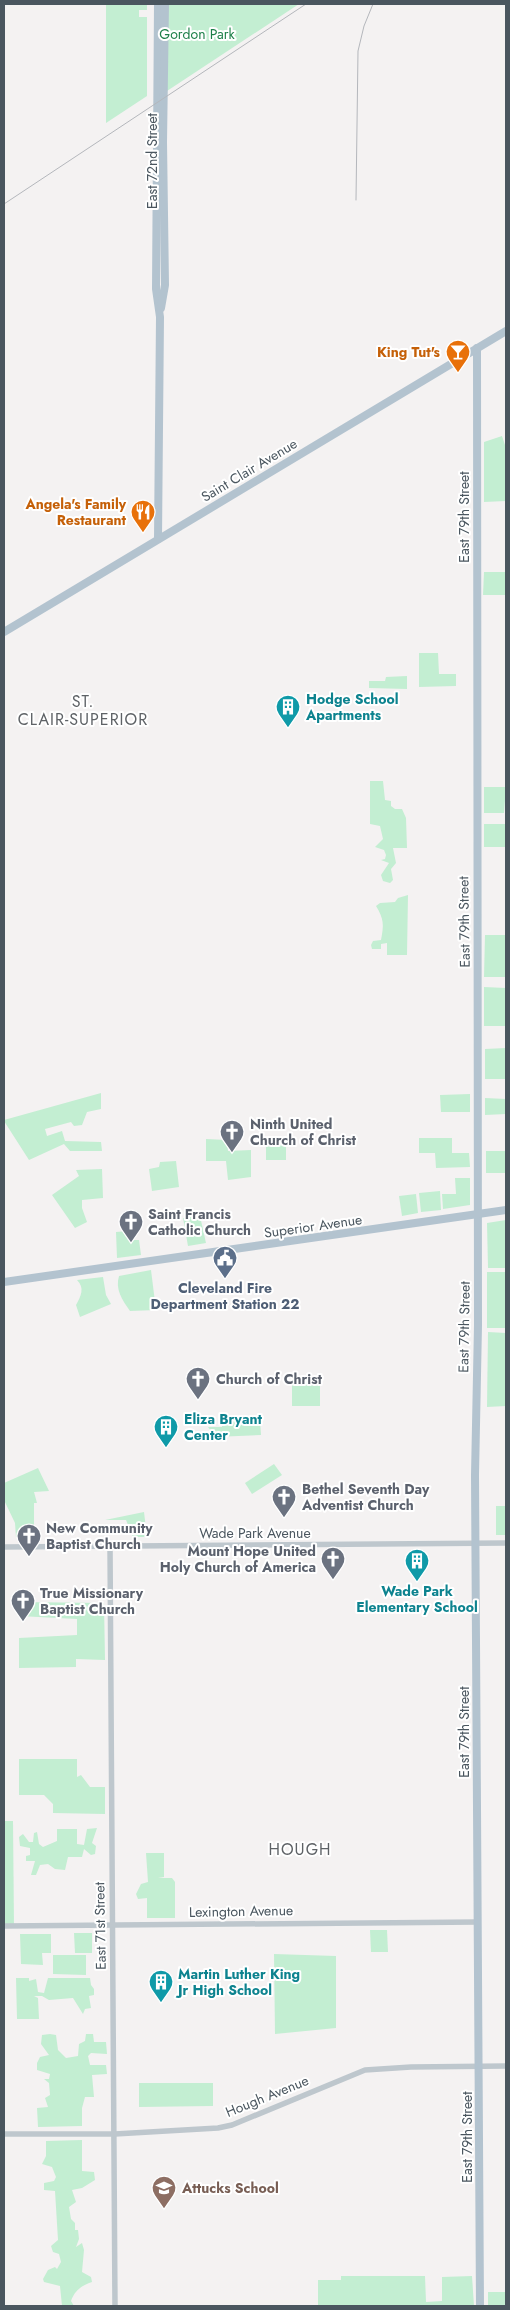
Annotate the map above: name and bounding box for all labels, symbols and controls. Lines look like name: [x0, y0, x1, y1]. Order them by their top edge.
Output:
park label: Gordon Park: [159, 24, 236, 44]
street label: East 72nd Street: [142, 112, 162, 209]
bar icon: King Tut's: [445, 339, 471, 373]
place label: King Tut's: [377, 342, 441, 362]
street label: Saint Clair Avenue: [197, 433, 301, 507]
street label: East 79th Street: [454, 471, 474, 563]
place label: Angela's Family Restaurant: [24, 494, 127, 530]
restaurant icon: Angela's Family Restaurant: [130, 499, 156, 533]
place label: Hodge School Apartments: [305, 689, 399, 725]
district label: ST. CLAIR-SUPERIOR: [18, 690, 148, 731]
building icon: Hodge School Apartments: [275, 694, 301, 728]
street label: East 79th Street: [453, 876, 475, 968]
place label: Ninth United Church of Christ: [250, 1114, 357, 1150]
church icon: Ninth United Church of Christ: [219, 1119, 245, 1153]
place label: Saint Francis Catholic Church: [148, 1204, 251, 1240]
church icon: Saint Francis Catholic Church: [118, 1209, 144, 1243]
street label: Superior Avenue: [263, 1209, 363, 1243]
public building icon: Cleveland Fire Department Station 22: [212, 1245, 238, 1279]
place label: Cleveland Fire Department Station 22: [151, 1278, 299, 1314]
street label: East 79th Street: [453, 1281, 475, 1373]
church icon: Church of Christ: [185, 1366, 211, 1400]
place label: Church of Christ: [216, 1369, 323, 1389]
place label: Eliza Bryant Center: [184, 1409, 262, 1445]
building icon: Eliza Bryant Center: [153, 1414, 179, 1448]
place label: Bethel Seventh Day Adventist Church: [301, 1479, 430, 1515]
church icon: Bethel Seventh Day Adventist Church: [271, 1484, 297, 1518]
place label: New Community Baptist Church: [46, 1518, 153, 1554]
church icon: New Community Baptist Church: [16, 1523, 42, 1557]
street label: Wade Park Avenue: [199, 1523, 311, 1543]
place label: Mount Hope United Holy Church of America: [160, 1541, 316, 1577]
church icon: Mount Hope United Holy Church of America: [320, 1546, 346, 1580]
building icon: Wade Park Elementary School: [404, 1548, 430, 1582]
place label: Wade Park Elementary School: [356, 1581, 478, 1617]
place label: True Missionary Baptist Church: [40, 1583, 144, 1619]
church icon: True Missionary Baptist Church: [10, 1588, 36, 1622]
street label: East 79th Street: [454, 1686, 474, 1778]
district label: HOUGH: [269, 1838, 331, 1861]
street label: East 71st Street: [89, 1881, 111, 1970]
street label: Lexington Avenue: [189, 1900, 293, 1922]
place label: Martin Luther King Jr High School: [175, 1964, 300, 2000]
building icon: Martin Luther King Jr High School: [148, 1969, 174, 2003]
street label: Hough Avenue: [222, 2070, 312, 2122]
street label: East 79th Street: [457, 2091, 477, 2183]
school or university icon: Attucks School: [151, 2175, 177, 2209]
place label: Attucks School: [181, 2178, 279, 2198]

